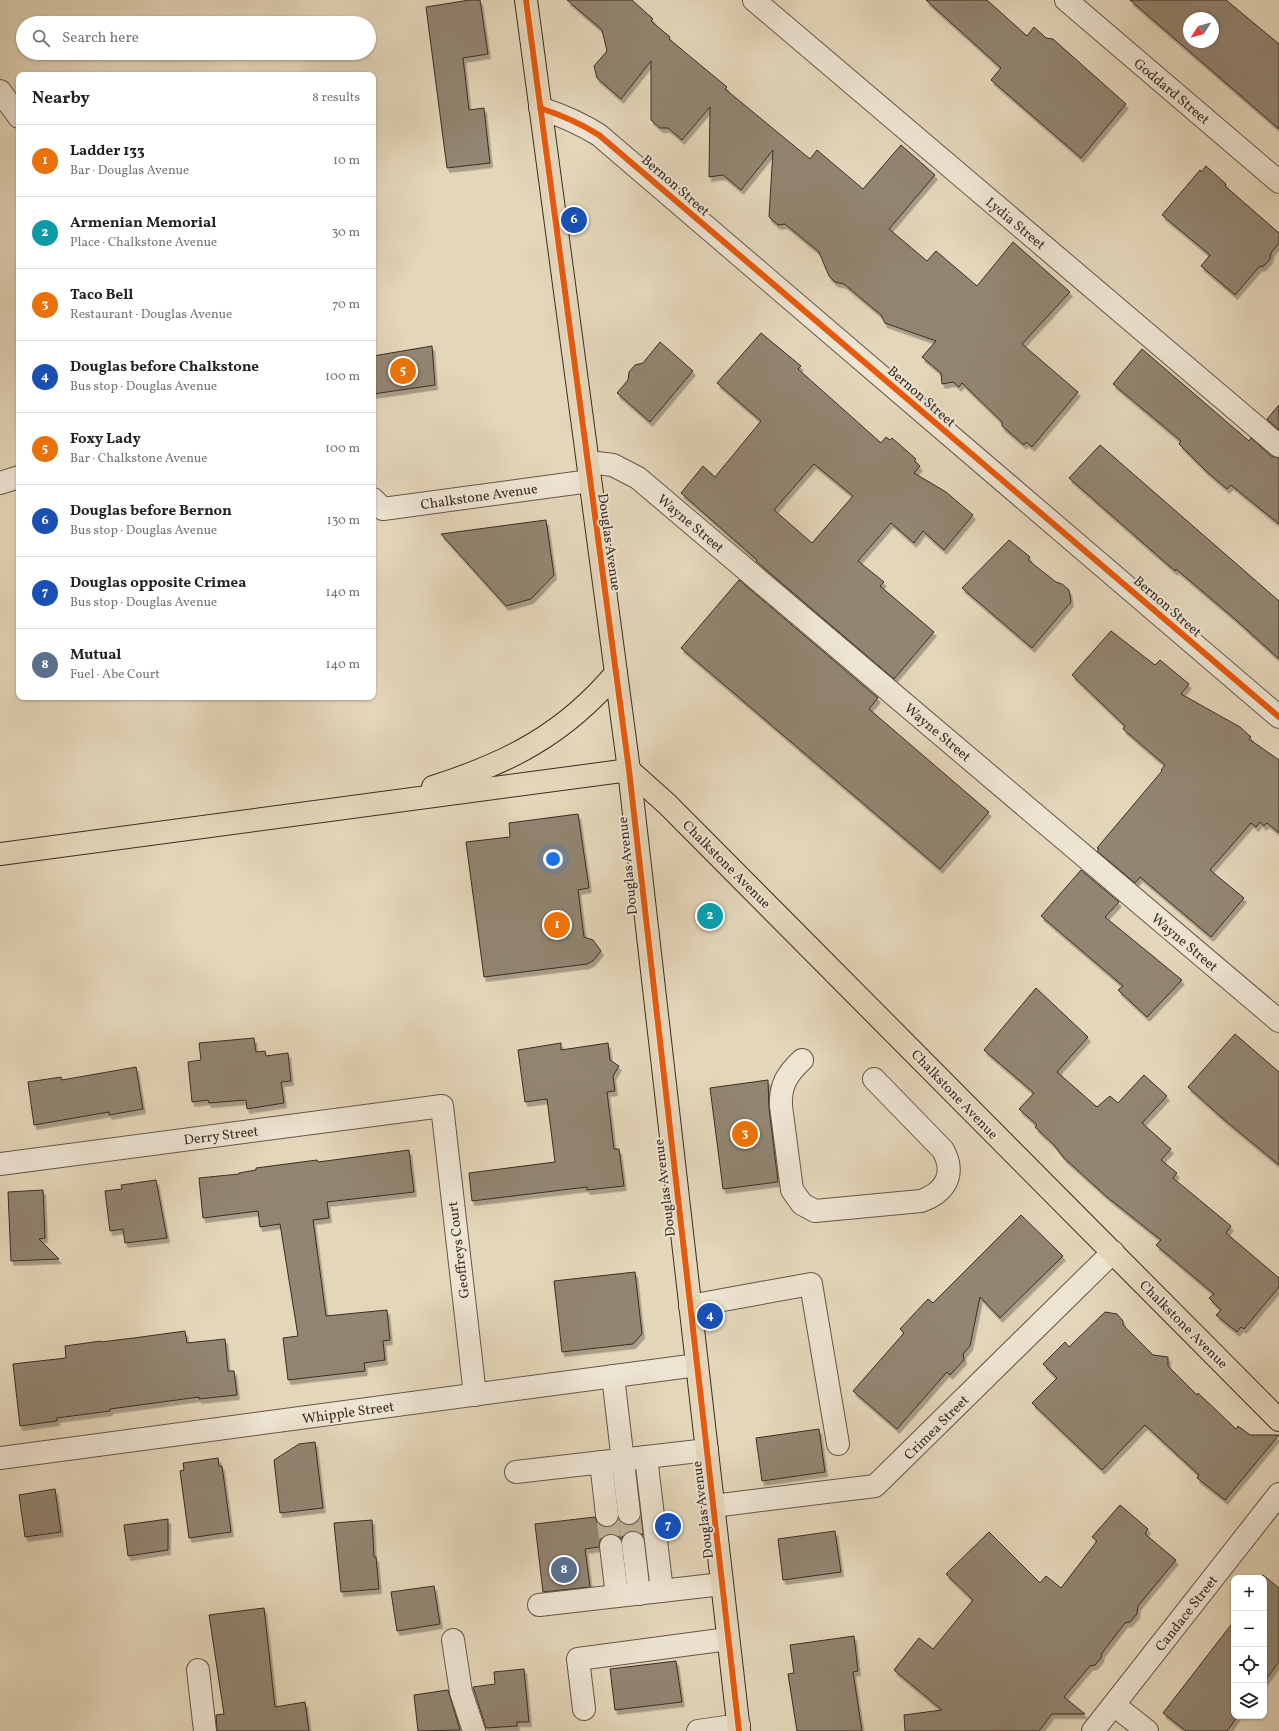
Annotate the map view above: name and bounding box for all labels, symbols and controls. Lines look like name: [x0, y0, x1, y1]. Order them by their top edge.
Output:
north arrow: [1183, 12, 1219, 48]
search box: [16, 16, 376, 60]
icon: search: [30, 27, 52, 49]
text: Search here: [62, 28, 139, 49]
street label: Goddard Street: [1129, 55, 1213, 130]
text: Nearby: [32, 87, 90, 110]
text: 8 results: [312, 89, 360, 107]
text: Ladder 133: [70, 141, 145, 162]
street label: Bernon Street: [637, 151, 713, 221]
text: 1: [42, 152, 48, 170]
text: 10 m: [333, 152, 360, 170]
text: Bar · Douglas Avenue: [70, 162, 189, 180]
street label: Lydia Street: [981, 193, 1049, 255]
pin: 6: [561, 205, 587, 235]
text: Armenian Memorial: [70, 213, 216, 234]
text: 2: [42, 224, 48, 242]
text: 30 m: [332, 224, 360, 242]
text: Place · Chalkstone Avenue: [70, 234, 217, 252]
text: Taco Bell: [70, 285, 133, 306]
text: 3: [42, 296, 48, 314]
text: 70 m: [332, 296, 360, 314]
text: Restaurant · Douglas Avenue: [70, 306, 232, 324]
pin: 5: [390, 356, 416, 386]
text: Douglas before Chalkstone: [70, 357, 259, 378]
street label: Bernon Street: [883, 362, 959, 432]
text: 4: [41, 368, 49, 386]
text: 100 m: [325, 368, 360, 386]
text: Bus stop · Douglas Avenue: [70, 378, 217, 396]
text: Foxy Lady: [70, 429, 141, 450]
text: 5: [42, 440, 48, 458]
text: 100 m: [325, 440, 360, 458]
text: Bar · Chalkstone Avenue: [70, 450, 207, 468]
street label: Chalkstone Avenue: [419, 480, 539, 515]
street label: Wayne Street: [653, 491, 727, 558]
street label: Douglas Avenue: [592, 492, 625, 593]
text: Douglas before Bernon: [70, 501, 232, 522]
text: 6: [41, 512, 49, 530]
text: 130 m: [327, 512, 360, 530]
text: Bus stop · Douglas Avenue: [70, 522, 217, 540]
street label: Bernon Street: [1129, 572, 1205, 642]
text: Douglas opposite Crimea: [70, 573, 246, 594]
text: 7: [42, 584, 48, 602]
text: 140 m: [326, 584, 360, 602]
text: Bus stop · Douglas Avenue: [70, 594, 217, 612]
text: Mutual: [70, 645, 121, 666]
text: 8: [41, 656, 49, 674]
text: 140 m: [326, 656, 360, 674]
text: Fuel · Abe Court: [70, 666, 160, 684]
street label: Wayne Street: [900, 700, 974, 767]
street label: Douglas Avenue: [614, 816, 643, 916]
street label: Chalkstone Avenue: [677, 817, 775, 914]
your location: [543, 849, 563, 869]
pin: 2: [697, 901, 723, 931]
pin: 1: [544, 910, 570, 940]
street label: Wayne Street: [1147, 910, 1221, 977]
street label: Chalkstone Avenue: [906, 1046, 1002, 1144]
pin: 3: [732, 1119, 758, 1149]
street label: Derry Street: [183, 1122, 260, 1151]
street label: Douglas Avenue: [650, 1137, 681, 1238]
street label: Geoffreys Court: [444, 1200, 475, 1299]
street label: Chalkstone Avenue: [1134, 1277, 1232, 1374]
pin: 4: [697, 1301, 723, 1331]
street label: Crimea Street: [900, 1391, 974, 1465]
street label: Whipple Street: [301, 1398, 396, 1429]
street label: Douglas Avenue: [688, 1459, 719, 1560]
pin: 7: [655, 1511, 681, 1541]
pin: 8: [551, 1555, 577, 1585]
street label: Candace Street: [1151, 1572, 1223, 1656]
map controls: [1231, 1575, 1267, 1719]
button: +: [1231, 1575, 1267, 1611]
button: −: [1231, 1611, 1267, 1647]
button: locate: [1231, 1647, 1267, 1683]
button: layers: [1231, 1683, 1267, 1719]

